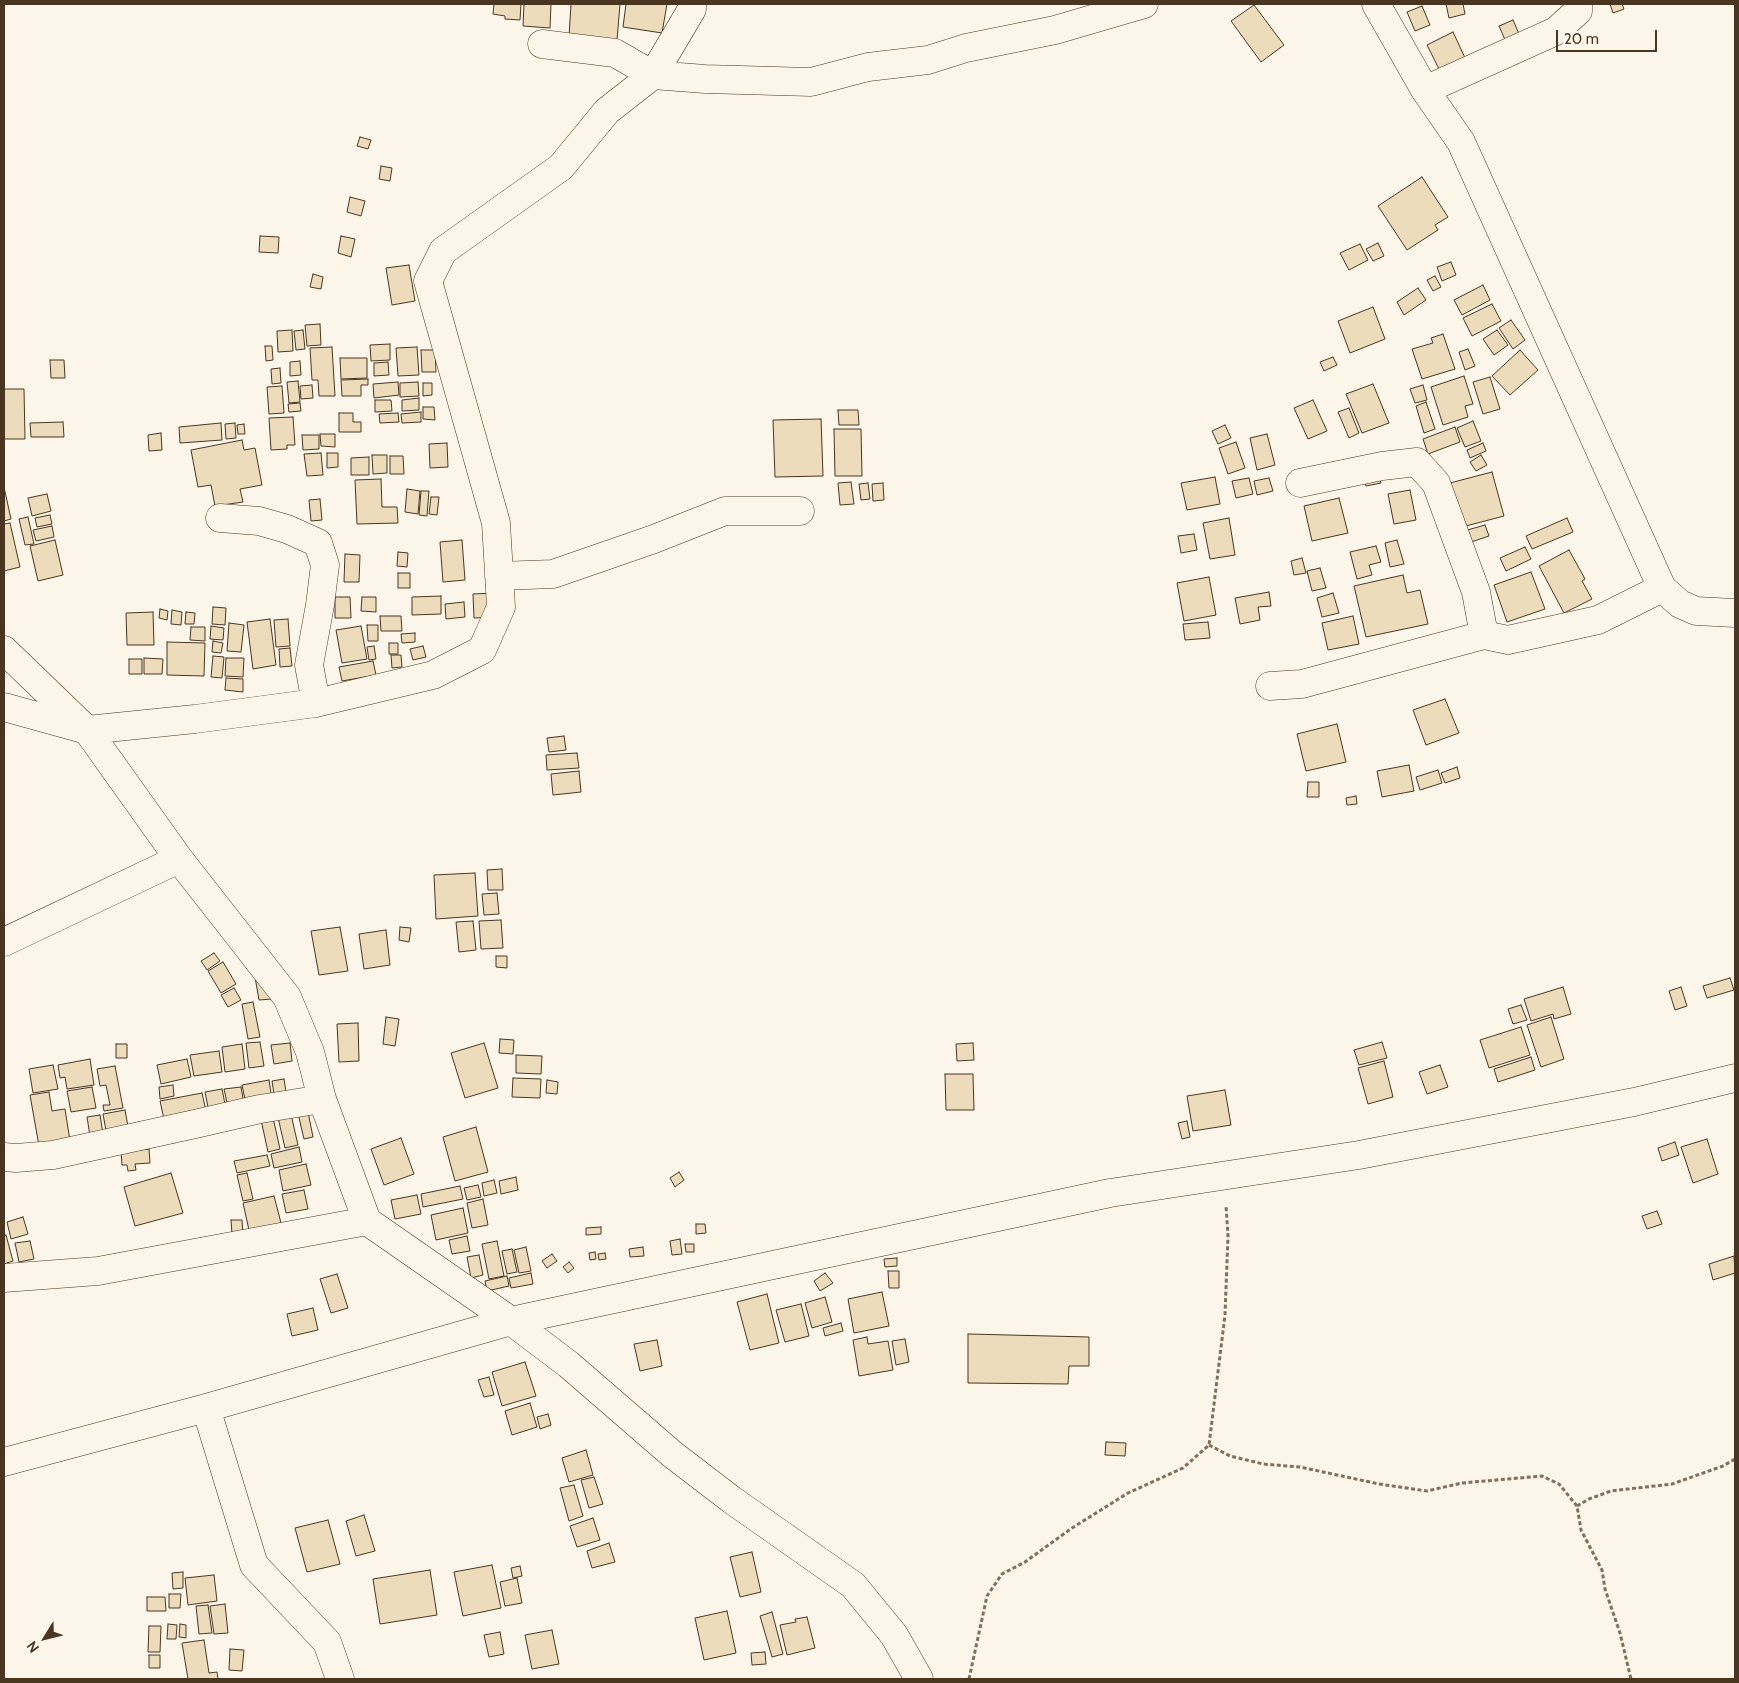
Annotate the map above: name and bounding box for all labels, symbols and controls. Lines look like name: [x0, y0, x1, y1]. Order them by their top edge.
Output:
scale bar: [1559, 20, 1660, 52]
text: 20 m: [1564, 30, 1599, 48]
north arrow: [20, 1613, 70, 1663]
text: N: [23, 1638, 43, 1656]

